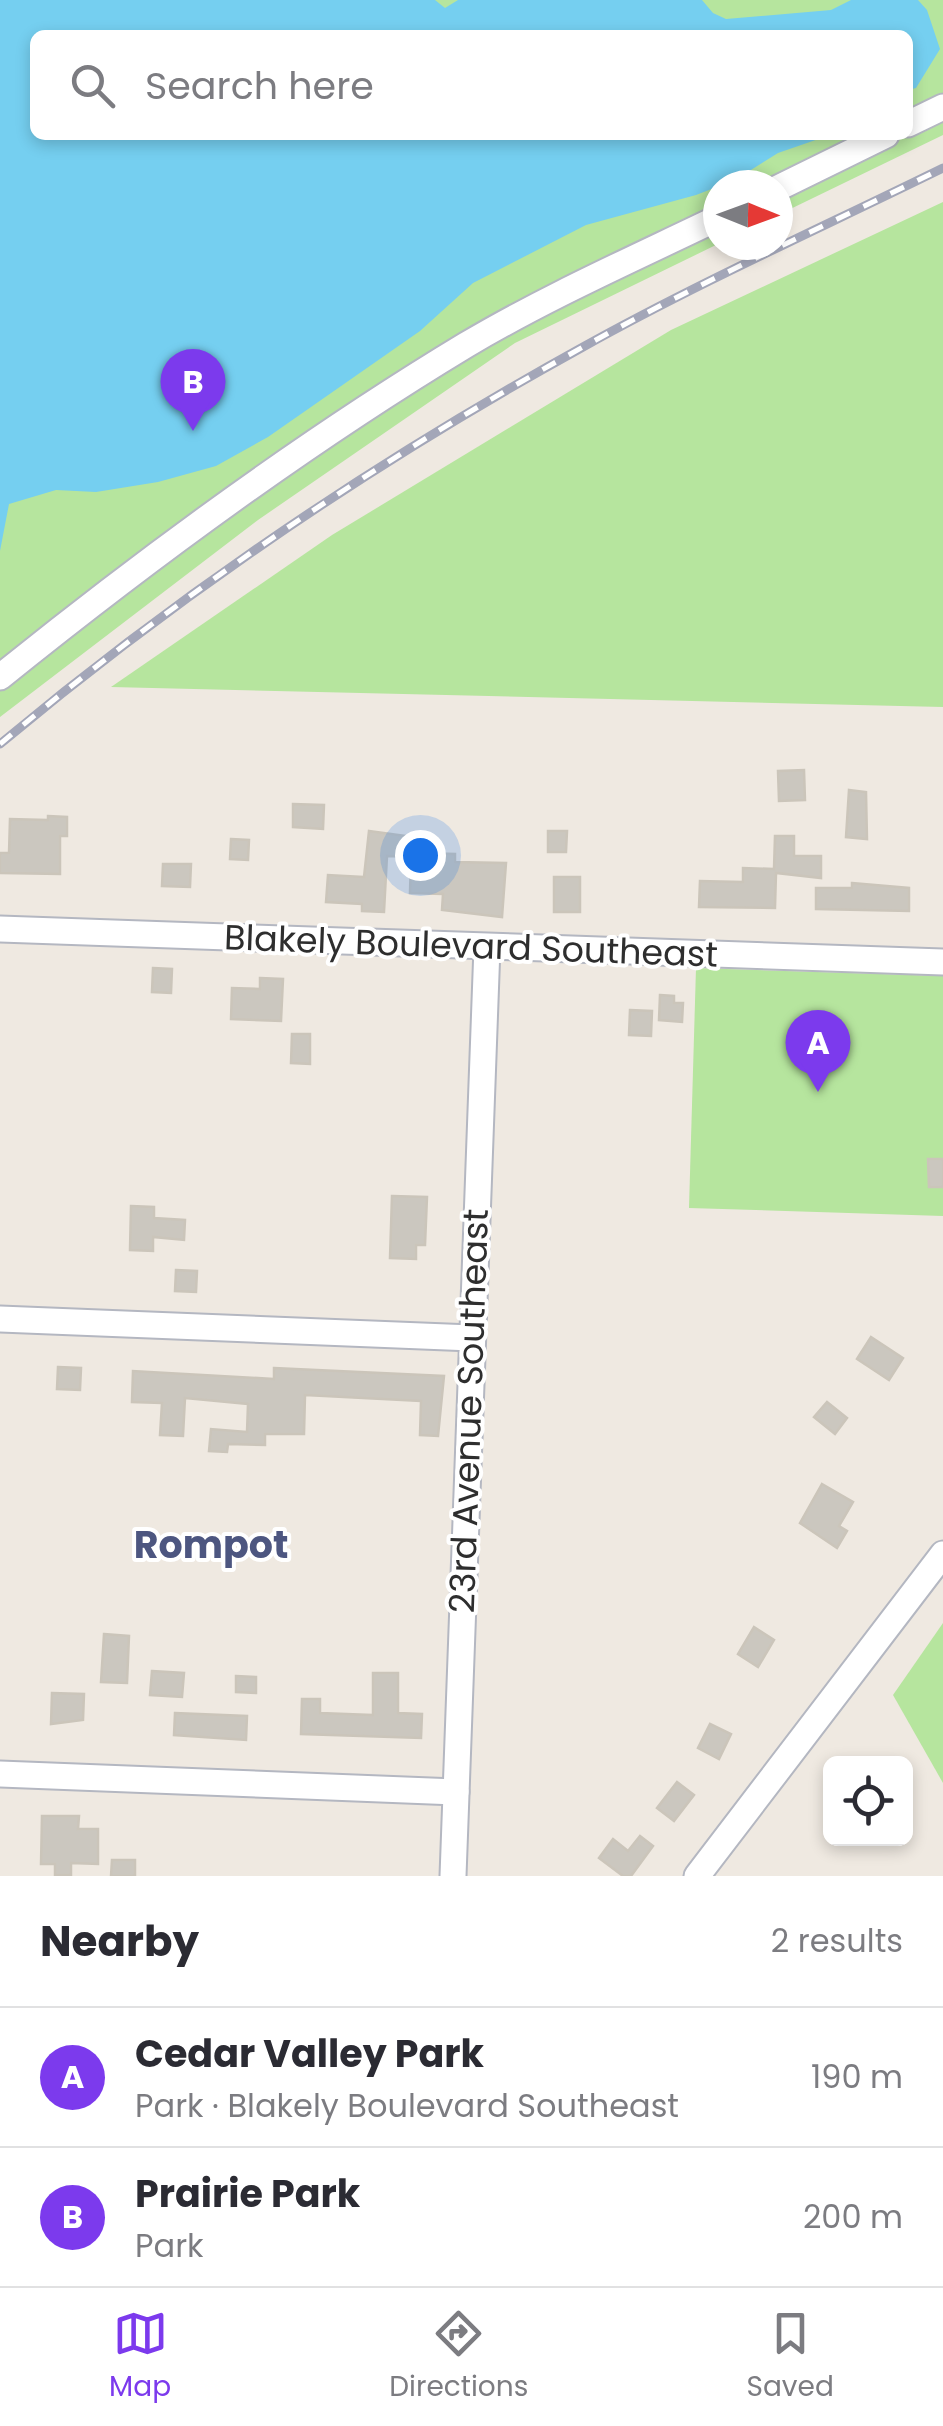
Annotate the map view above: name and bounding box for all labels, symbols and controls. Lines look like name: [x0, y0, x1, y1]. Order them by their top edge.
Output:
search box: [30, 30, 913, 140]
icon: search: [65, 58, 120, 113]
text: Search here: [145, 59, 374, 112]
north arrow: [703, 170, 793, 260]
pin: B: [160, 348, 226, 431]
your location: [395, 830, 446, 881]
street label: Blakely Boulevard Southeast: [223, 912, 719, 979]
pin: A: [786, 1010, 850, 1092]
street label: 23rd Avenue Southeast: [437, 1208, 500, 1614]
district label: Rompot: [134, 1518, 288, 1571]
map controls: [823, 1756, 913, 1846]
button: locate: [823, 1756, 913, 1846]
text: Nearby: [40, 1912, 199, 1971]
text: 2 results: [771, 1918, 903, 1963]
text: Cedar Valley Park: [135, 2027, 484, 2080]
text: A: [61, 2054, 84, 2099]
text: 190 m: [811, 2054, 903, 2099]
text: Park · Blakely Boulevard Southeast: [135, 2083, 679, 2128]
text: Prairie Park: [135, 2167, 360, 2220]
text: B: [62, 2194, 83, 2239]
text: 200 m: [803, 2194, 903, 2239]
text: Park: [135, 2223, 204, 2268]
tab: Map: [109, 2306, 171, 2408]
tab: Directions: [389, 2306, 528, 2408]
tab: Saved: [747, 2306, 834, 2408]

